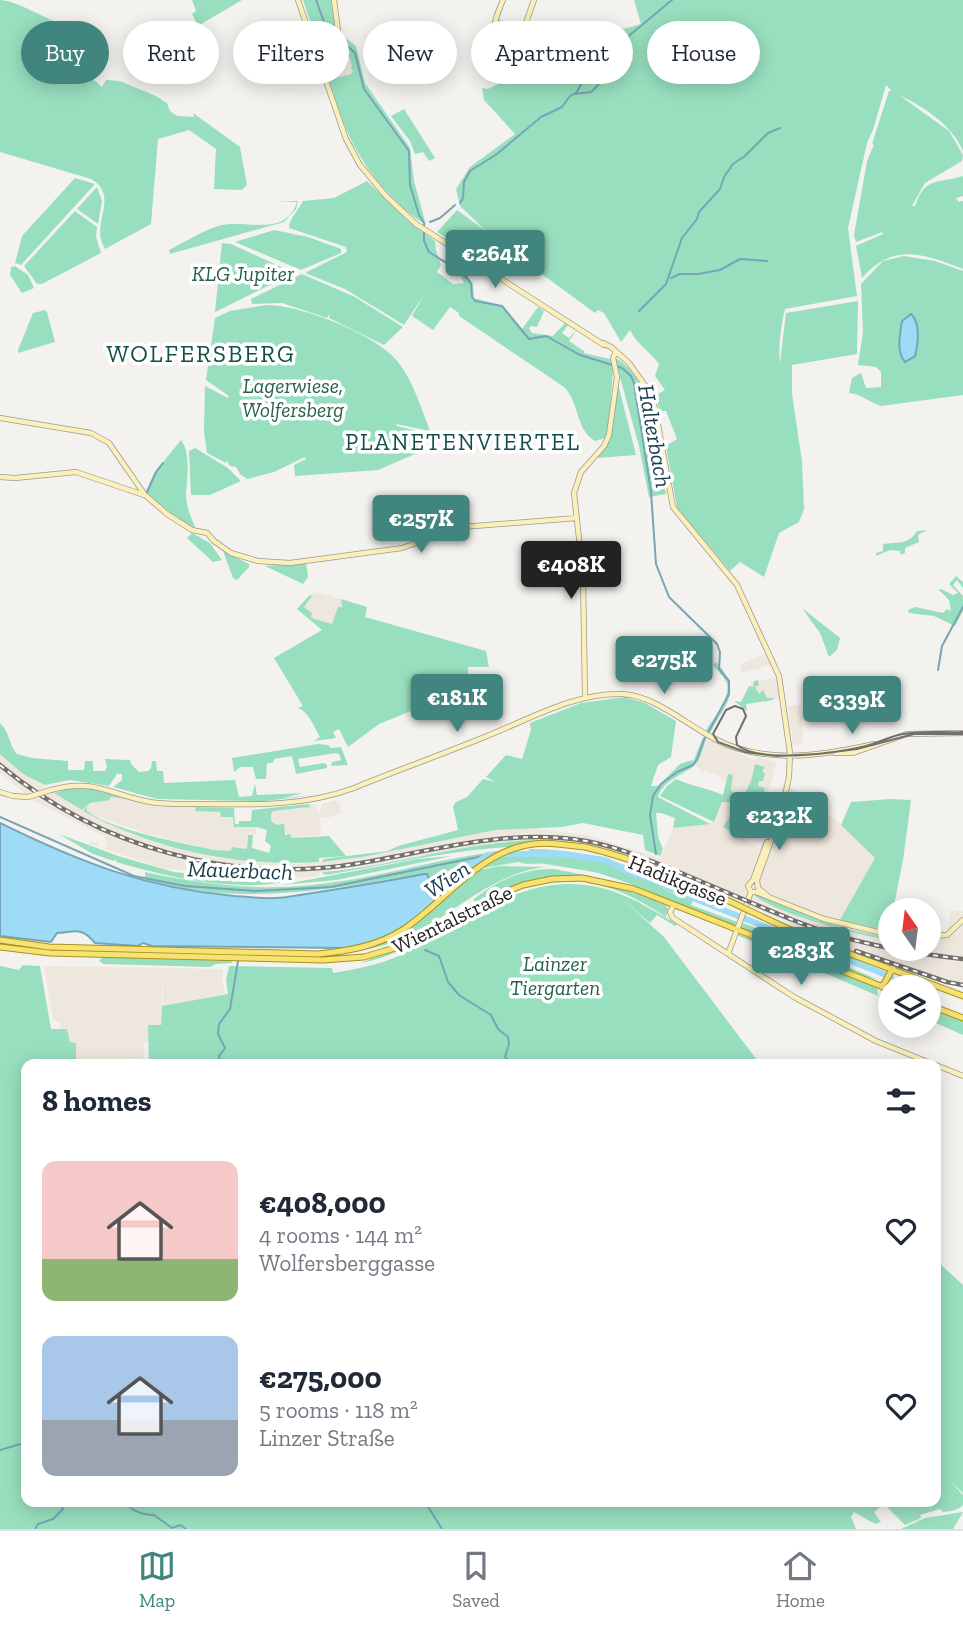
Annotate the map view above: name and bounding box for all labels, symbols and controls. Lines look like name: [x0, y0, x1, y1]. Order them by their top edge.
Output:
chip: Buy: [21, 21, 109, 84]
chip: Rent: [123, 21, 219, 84]
chip: Filters: [233, 21, 349, 84]
chip: New: [363, 21, 457, 84]
chip: Apartment: [471, 21, 633, 84]
chip: House: [647, 21, 760, 84]
pin: €264K: [446, 230, 544, 290]
text: €264K: [462, 239, 528, 267]
park label: KLG Jupiter: [192, 261, 295, 286]
district label: WOLFERSBERG: [106, 339, 296, 368]
park label: Lagerwiese, Wolfersberg: [242, 373, 344, 422]
water label: Halterbach: [632, 382, 678, 490]
district label: PLANETENVIERTEL: [345, 428, 581, 456]
pin: €257K: [372, 496, 470, 555]
text: €257K: [389, 504, 453, 532]
pin: €408K: [522, 542, 620, 601]
text: €408K: [537, 550, 605, 578]
pin: €275K: [615, 636, 713, 696]
text: €275K: [632, 645, 696, 673]
pin: €181K: [408, 674, 506, 734]
pin: €339K: [803, 676, 901, 736]
text: €181K: [427, 683, 487, 711]
text: €339K: [819, 685, 885, 713]
pin: €232K: [730, 792, 828, 852]
text: €232K: [746, 801, 812, 829]
street label: Hadikgasse: [625, 849, 731, 911]
water label: Mauerbach: [187, 854, 293, 886]
water label: Wien: [419, 854, 475, 904]
street label: Wientalstraße: [388, 879, 516, 959]
north arrow: [878, 898, 942, 961]
map controls: [878, 898, 941, 1038]
pin: €283K: [752, 928, 850, 987]
text: €283K: [768, 936, 834, 964]
park label: Lainzer Tiergarten: [510, 951, 600, 1000]
button: layers: [878, 975, 941, 1038]
icon: filters: [882, 1082, 920, 1120]
text: 8 homes: [42, 1083, 151, 1119]
text: €408,000: [259, 1185, 386, 1221]
icon: home: [98, 1189, 182, 1273]
icon: heart: [882, 1212, 920, 1250]
text: 4 rooms · 144 m²: [259, 1221, 422, 1249]
text: Wolfersberggasse: [259, 1249, 435, 1277]
text: €275,000: [259, 1360, 382, 1396]
icon: home: [98, 1364, 182, 1448]
icon: heart: [882, 1387, 920, 1425]
text: 5 rooms · 118 m²: [259, 1396, 418, 1424]
text: Linzer Straße: [259, 1424, 395, 1452]
tab: Map: [138, 1547, 176, 1612]
tab: Saved: [452, 1547, 500, 1612]
tab: Home: [776, 1547, 825, 1612]

